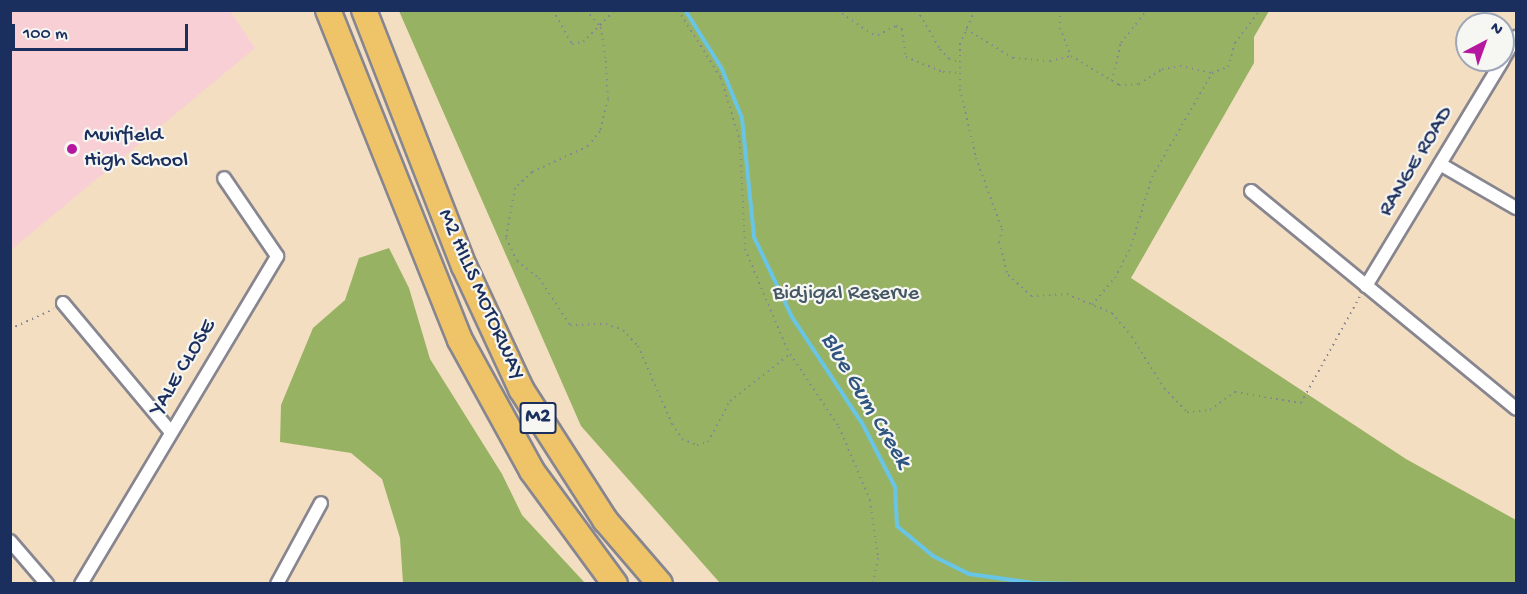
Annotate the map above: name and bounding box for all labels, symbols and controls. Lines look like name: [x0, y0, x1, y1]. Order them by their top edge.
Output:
scale bar: [15, 12, 190, 50]
north arrow: [1455, 12, 1515, 72]
text: N: [1486, 19, 1506, 40]
text: 100 m: [23, 24, 68, 45]
street label: RANGE ROAD: [1374, 102, 1460, 222]
place label: Muirfield High School: [84, 123, 188, 174]
marker: Muirfield High School: [65, 142, 79, 156]
street label: M2 HILLS MOTORWAY: [430, 205, 530, 385]
park label: Bidjigal Reserve: [773, 282, 919, 308]
street label: YALE CLOSE: [145, 315, 223, 421]
water label: Blue Gum Creek: [813, 328, 917, 474]
road number: M2: [518, 400, 558, 436]

